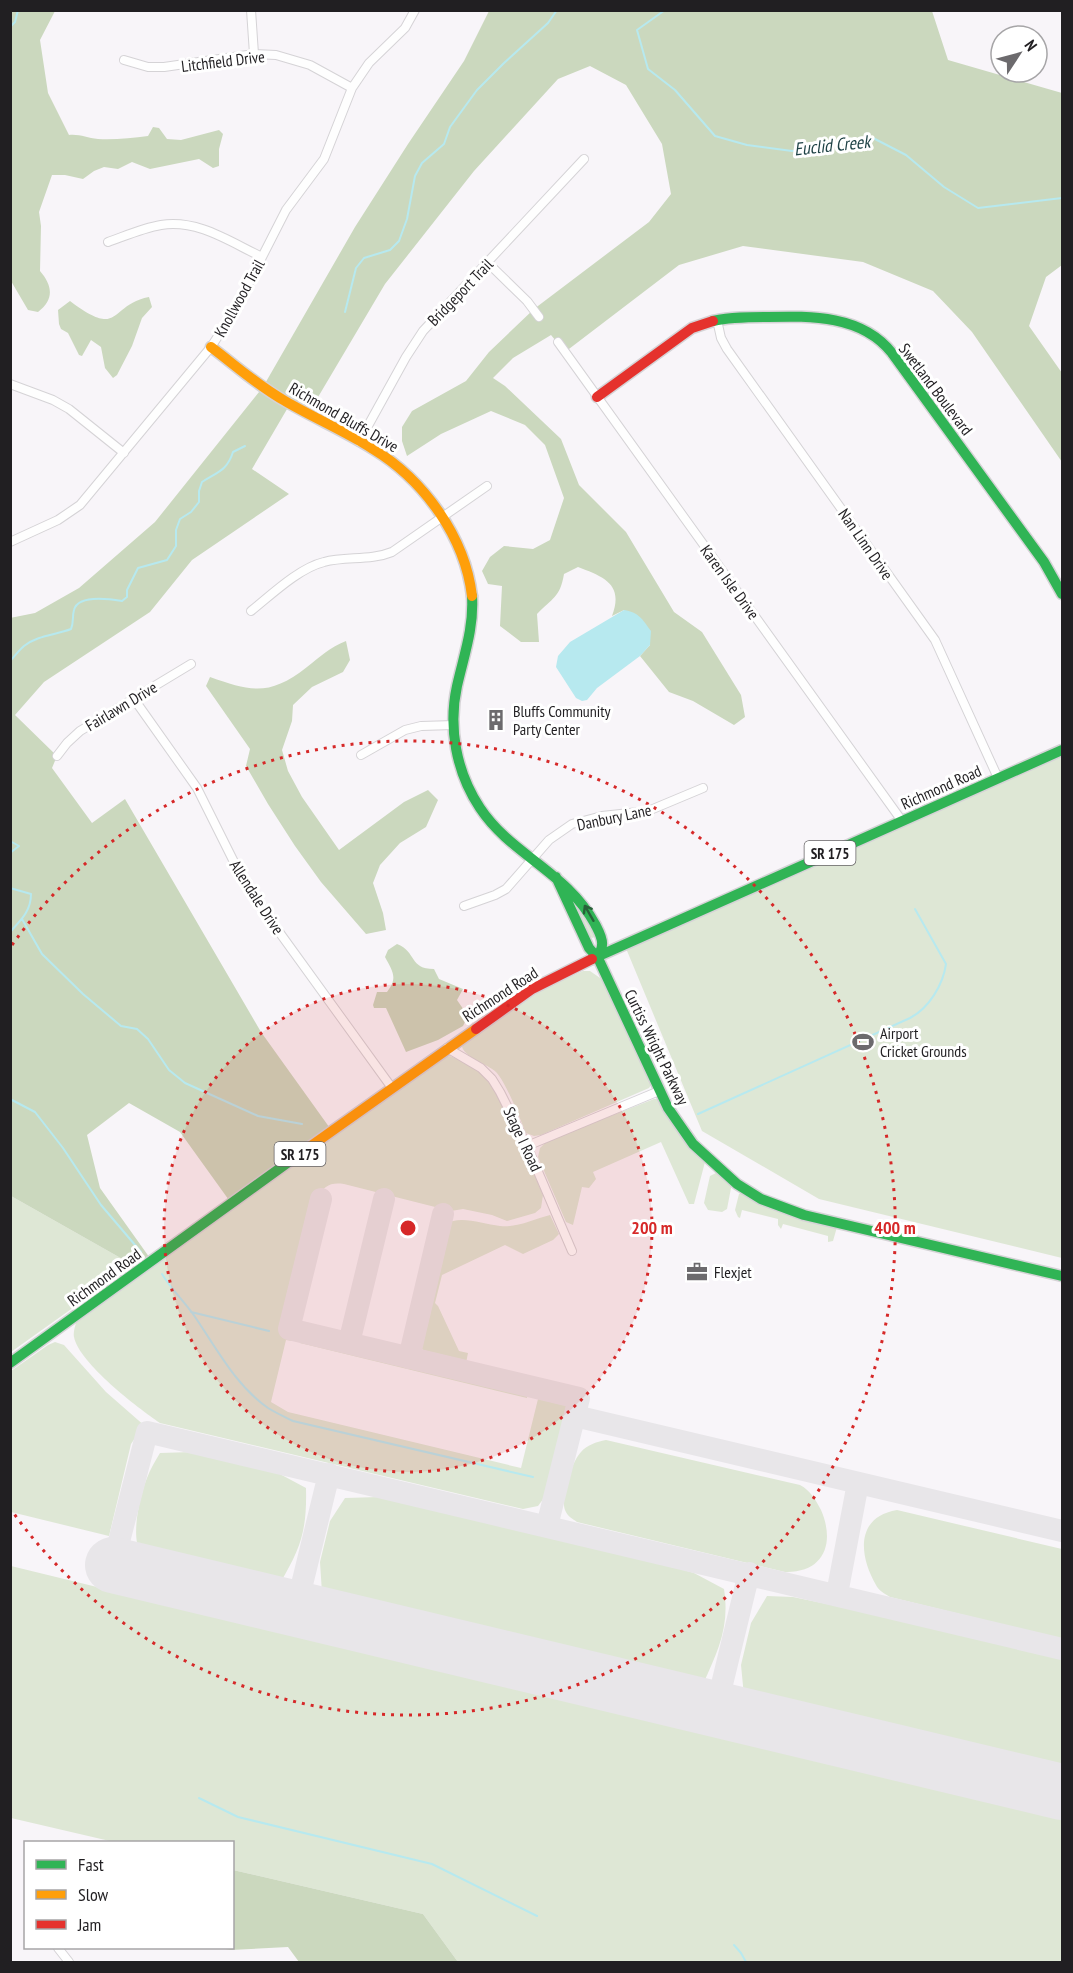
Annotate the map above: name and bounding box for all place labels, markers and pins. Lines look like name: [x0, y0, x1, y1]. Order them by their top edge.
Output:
place label: Bluffs Community Party Center: [513, 701, 611, 739]
building icon: Bluffs Community Party Center: [484, 708, 508, 732]
place label: Airport Cricket Grounds: [880, 1023, 967, 1061]
sports icon: Airport Cricket Grounds: [851, 1030, 875, 1054]
centre of rings: [398, 1218, 418, 1238]
office icon: Flexjet: [685, 1260, 709, 1284]
place label: Flexjet: [714, 1262, 752, 1282]

